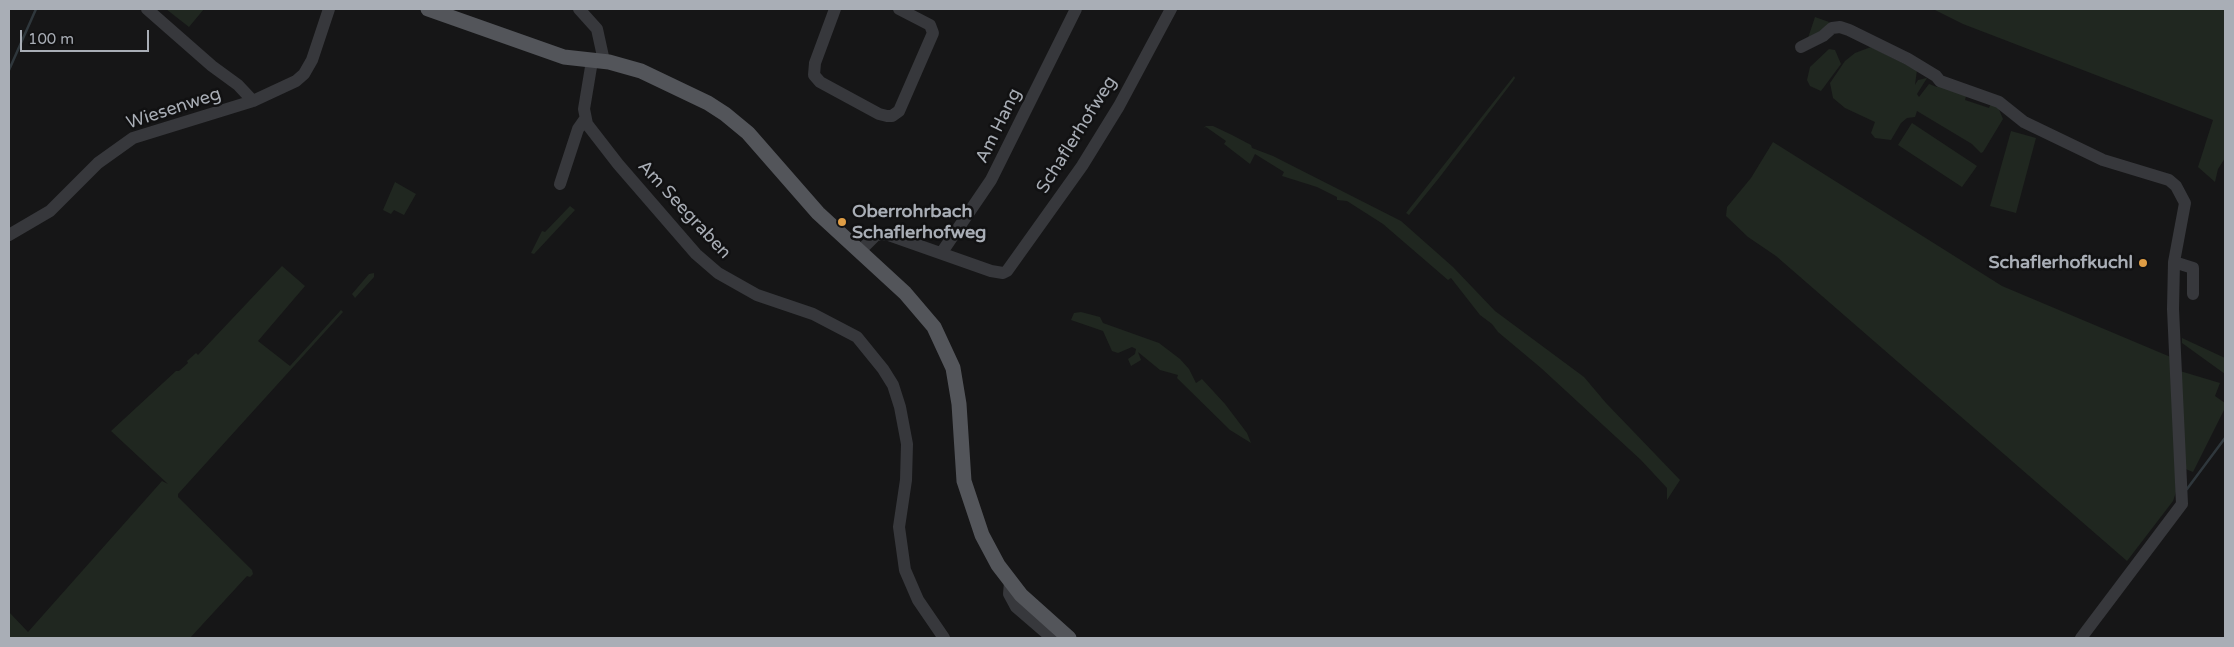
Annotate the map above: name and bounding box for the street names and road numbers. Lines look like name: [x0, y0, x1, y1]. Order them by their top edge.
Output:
street label: Schaflerhofweg: [1032, 72, 1122, 198]
street label: Wiesenweg: [124, 84, 224, 134]
street label: Am Hang: [972, 85, 1026, 167]
street label: Am Seegraben: [633, 156, 735, 264]

